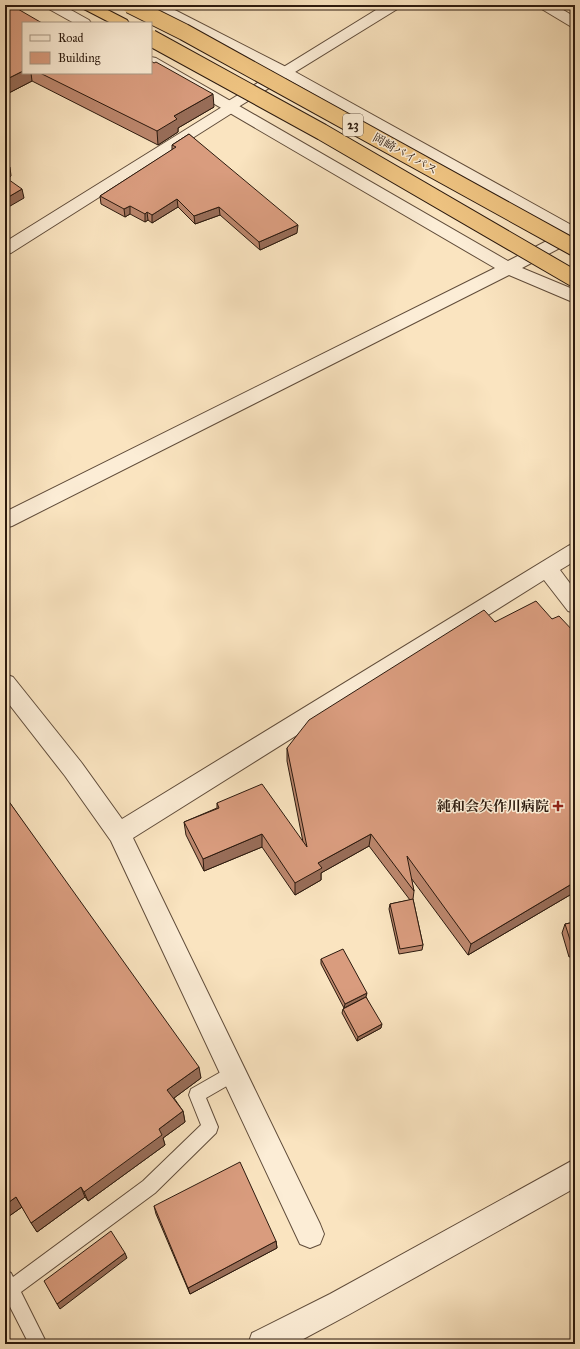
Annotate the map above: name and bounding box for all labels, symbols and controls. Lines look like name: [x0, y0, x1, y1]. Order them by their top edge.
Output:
legend: [22, 22, 152, 74]
text: Road: [58, 31, 84, 45]
text: Building: [58, 51, 101, 66]
road number: 23: [343, 114, 363, 136]
street label: 岡崎バイパス: [370, 130, 440, 178]
place label: 純和会矢作川病院: [437, 798, 549, 815]
marker: 純和会矢作川病院: [552, 800, 564, 812]

